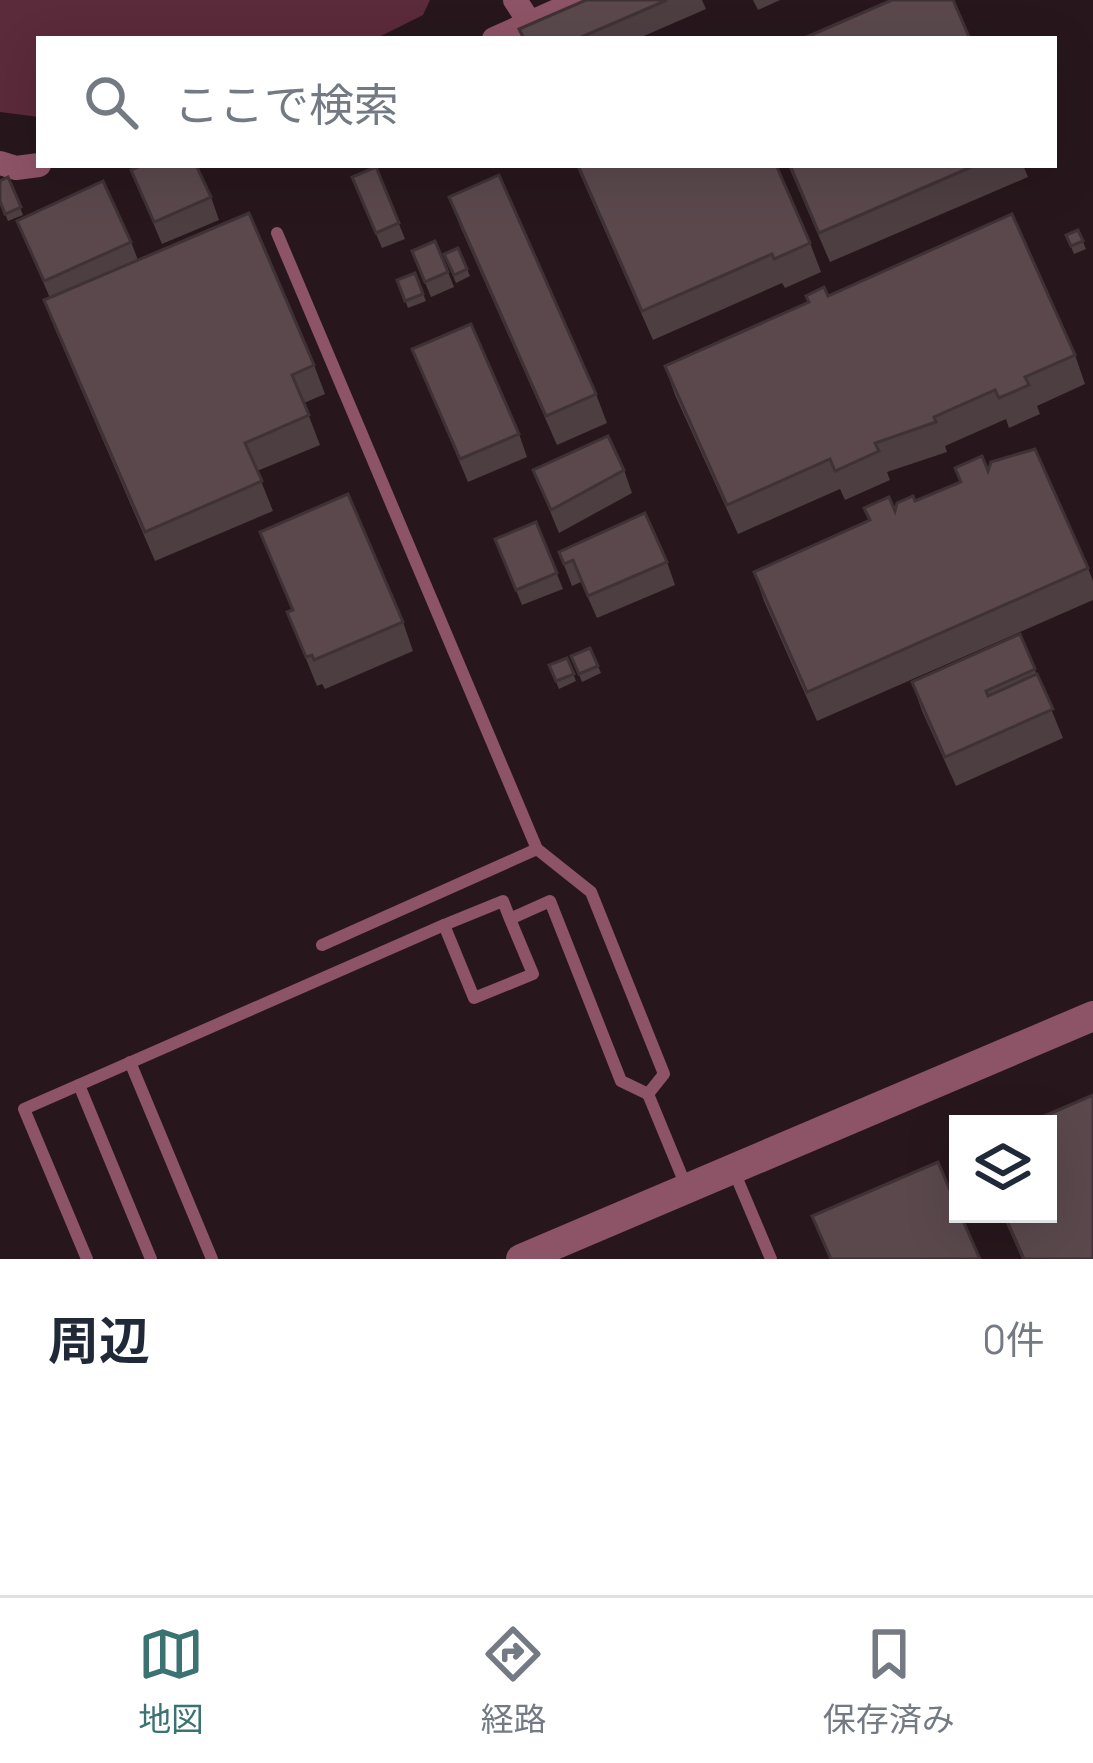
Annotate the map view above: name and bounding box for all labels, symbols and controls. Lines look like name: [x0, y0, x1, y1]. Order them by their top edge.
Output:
search box: [36, 36, 1057, 168]
icon: search: [78, 69, 144, 135]
text: ここで検索: [174, 73, 399, 135]
map controls: [949, 1115, 1057, 1223]
button: layers: [949, 1115, 1057, 1223]
text: 周辺: [48, 1305, 150, 1374]
text: 0件: [982, 1312, 1045, 1366]
tab: 地図: [138, 1621, 204, 1741]
tab: 経路: [480, 1621, 546, 1741]
tab: 保存済み: [823, 1621, 955, 1741]

